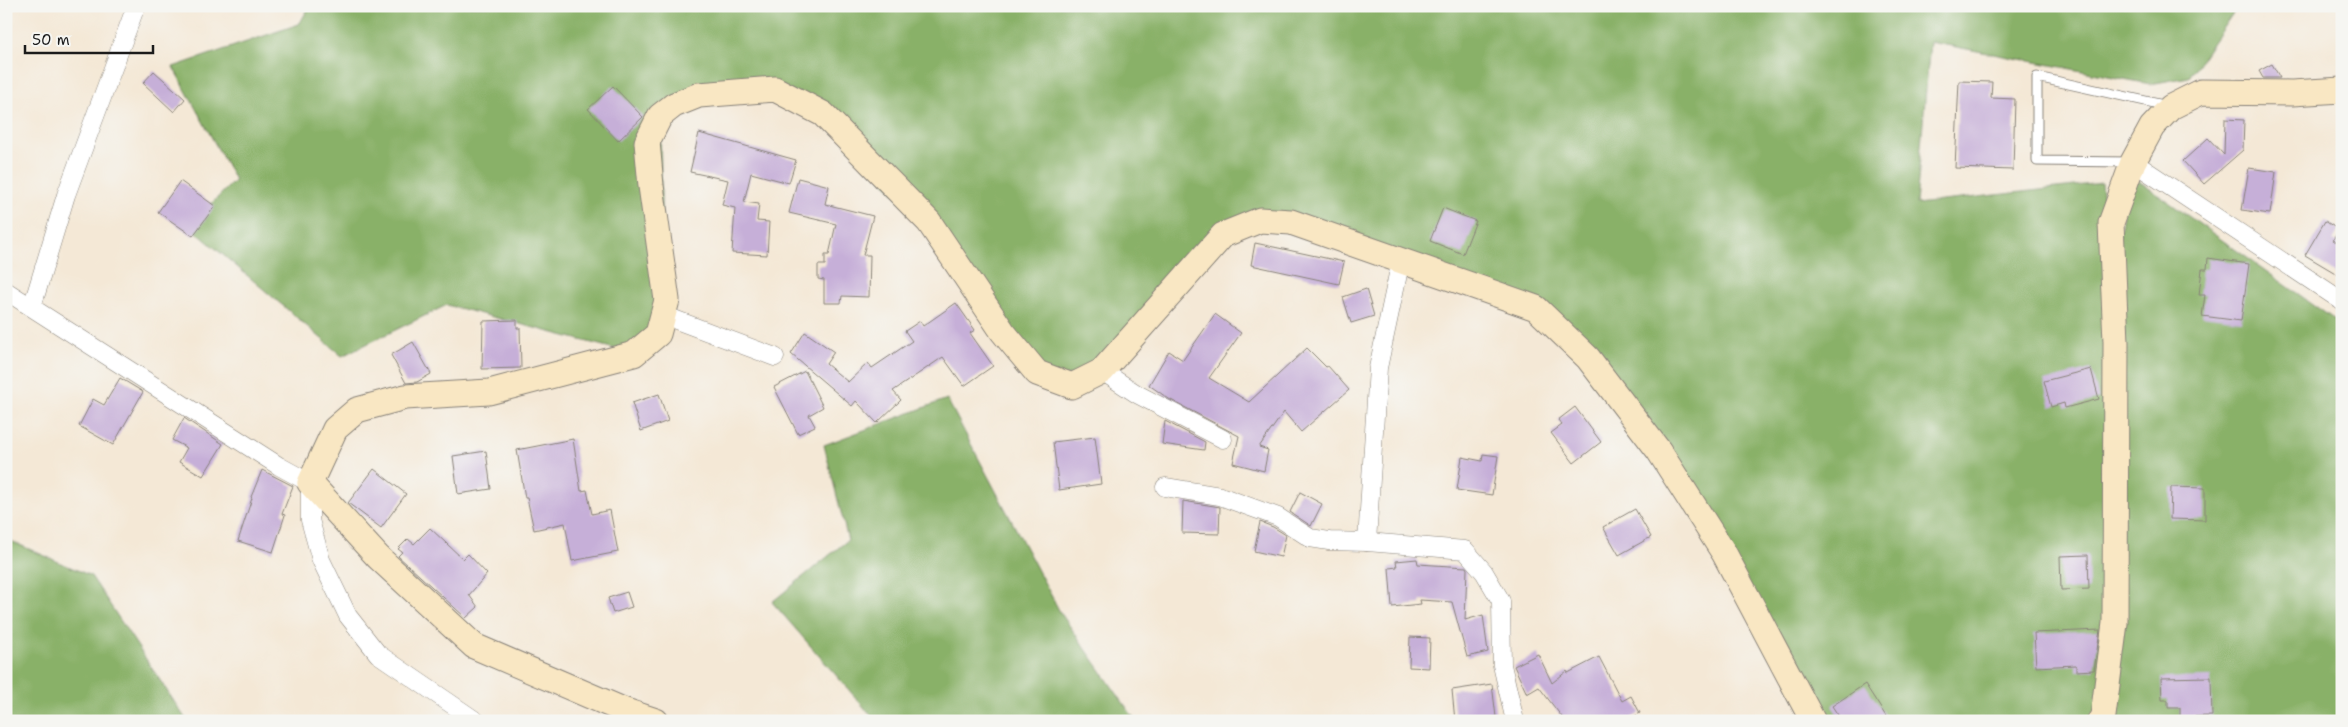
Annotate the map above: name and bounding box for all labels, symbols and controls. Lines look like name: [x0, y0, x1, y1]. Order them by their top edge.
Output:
scale bar: [25, 22, 152, 54]
text: 50 m: [32, 30, 70, 50]

